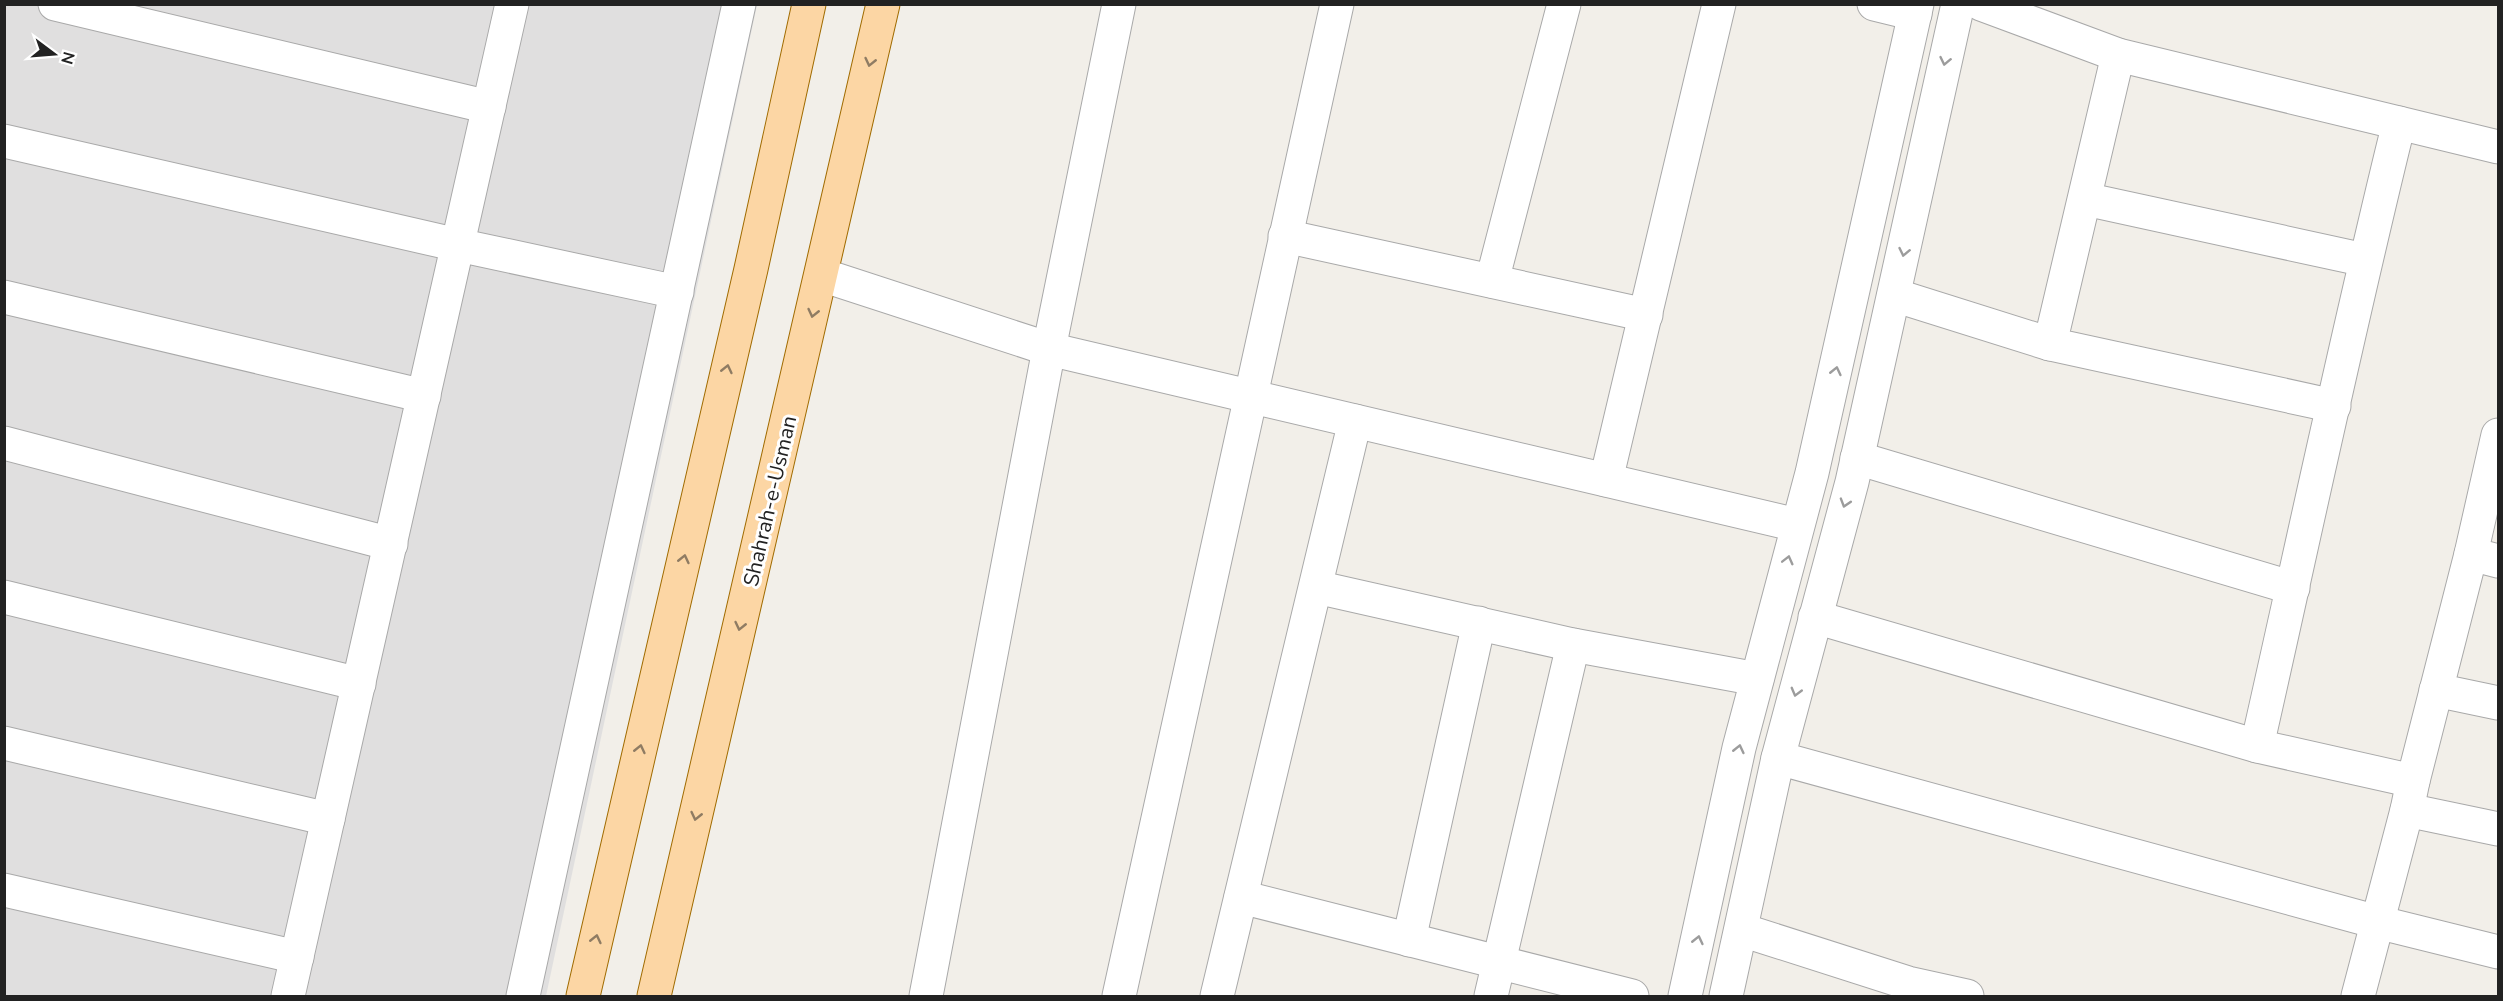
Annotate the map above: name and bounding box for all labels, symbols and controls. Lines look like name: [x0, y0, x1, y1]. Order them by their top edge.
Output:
north arrow: [24, 24, 84, 84]
text: N: [55, 49, 80, 67]
one-way arrow: [864, 56, 877, 66]
one-way arrow: [1939, 56, 1952, 66]
one-way arrow: [1898, 247, 1911, 257]
one-way arrow: [808, 308, 821, 318]
one-way arrow: [720, 365, 733, 375]
one-way arrow: [1829, 367, 1842, 377]
street label: Shahrah-e-Usman: [737, 413, 803, 589]
one-way arrow: [1840, 497, 1852, 508]
one-way arrow: [676, 555, 689, 565]
one-way arrow: [1781, 555, 1794, 565]
one-way arrow: [735, 621, 748, 631]
one-way arrow: [1790, 687, 1803, 697]
one-way arrow: [1731, 744, 1744, 754]
one-way arrow: [632, 745, 645, 755]
one-way arrow: [691, 811, 704, 821]
one-way arrow: [588, 935, 601, 945]
one-way arrow: [1691, 935, 1704, 945]

